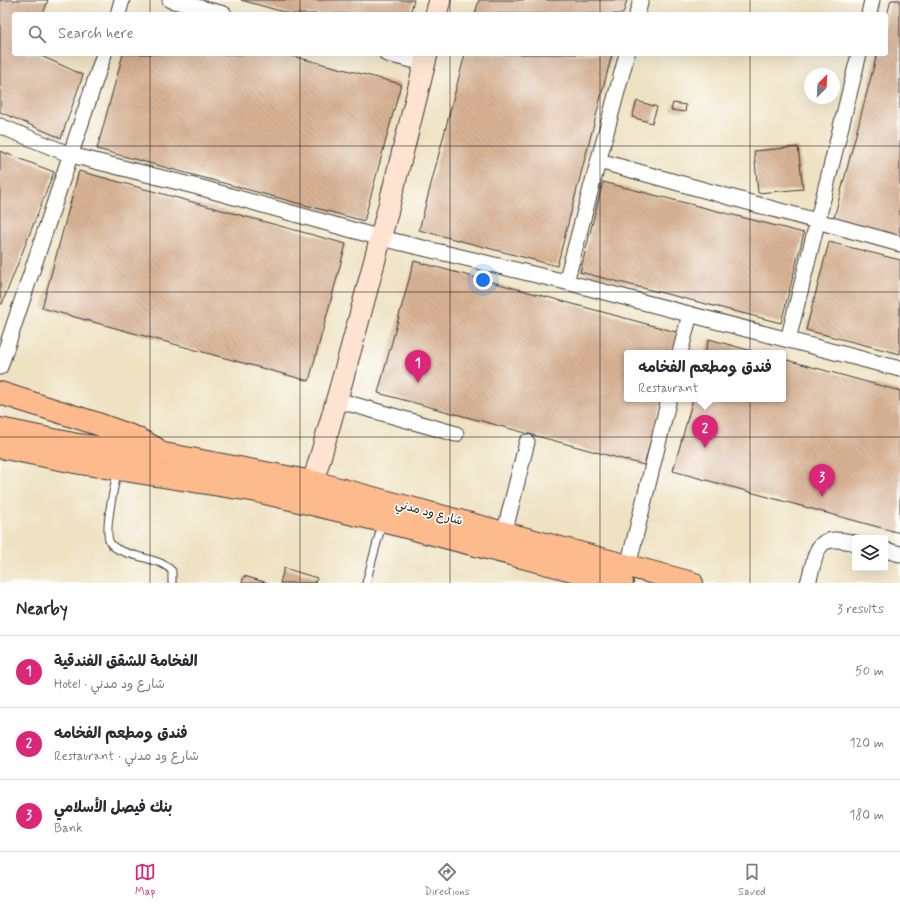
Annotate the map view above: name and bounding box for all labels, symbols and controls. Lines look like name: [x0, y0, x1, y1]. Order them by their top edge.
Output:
search box: [12, 12, 888, 56]
icon: search: [26, 23, 48, 45]
text: Search here: [58, 24, 134, 44]
north arrow: [804, 68, 840, 104]
your location: [473, 270, 493, 290]
pin: 1: [405, 350, 431, 383]
popup: [624, 350, 786, 402]
text: فندق ومطعم الفخامه: [638, 358, 772, 378]
text: Restaurant: [638, 380, 699, 397]
pin: 2: [692, 415, 718, 448]
pin: 3: [809, 464, 835, 497]
street label: شارع ود مدني: [393, 496, 464, 532]
map controls: [852, 535, 888, 571]
button: layers: [852, 535, 888, 571]
text: Nearby: [16, 598, 68, 620]
text: 3 results: [837, 601, 884, 618]
text: الفخامة للشقق الفندقية: [54, 652, 198, 672]
text: 1: [26, 663, 32, 680]
text: 50 m: [855, 663, 884, 680]
text: Hotel · شارع ود مدني: [54, 676, 165, 693]
text: فندق ومطعم الفخامه: [54, 724, 188, 744]
text: 2: [26, 735, 32, 752]
text: 120 m: [850, 735, 884, 752]
text: Restaurant · شارع ود مدني: [54, 748, 199, 765]
text: بنك فيصل الأسلامي: [54, 798, 172, 818]
text: 3: [26, 807, 32, 824]
text: 180 m: [849, 807, 884, 824]
text: Bank: [54, 820, 83, 837]
tab: Map: [134, 861, 156, 899]
tab: Directions: [424, 861, 470, 899]
tab: Saved: [738, 861, 766, 899]

